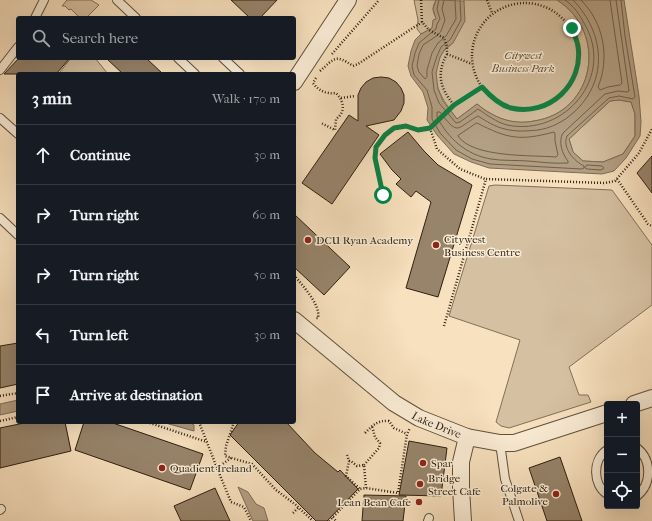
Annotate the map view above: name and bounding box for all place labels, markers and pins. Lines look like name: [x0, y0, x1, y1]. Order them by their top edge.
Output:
place label: Citywest Business Centre: [444, 233, 521, 259]
place label: DCU Ryan Academy: [316, 234, 414, 247]
marker: DCU Ryan Academy: [303, 235, 313, 245]
marker: Citywest Business Centre: [431, 240, 441, 250]
place label: Spar: [431, 457, 453, 470]
marker: Spar: [418, 458, 428, 468]
place label: Quadient Ireland: [170, 462, 253, 475]
marker: Quadient Ireland: [157, 463, 167, 473]
place label: Bridge Street Cafe: [428, 472, 481, 498]
marker: Bridge Street Cafe: [415, 479, 425, 489]
place label: Colgate & Palmolive: [500, 482, 549, 508]
marker: Colgate & Palmolive: [551, 489, 561, 499]
place label: Lean Bean Cafe: [337, 496, 412, 509]
marker: Lean Bean Cafe: [414, 497, 424, 507]

